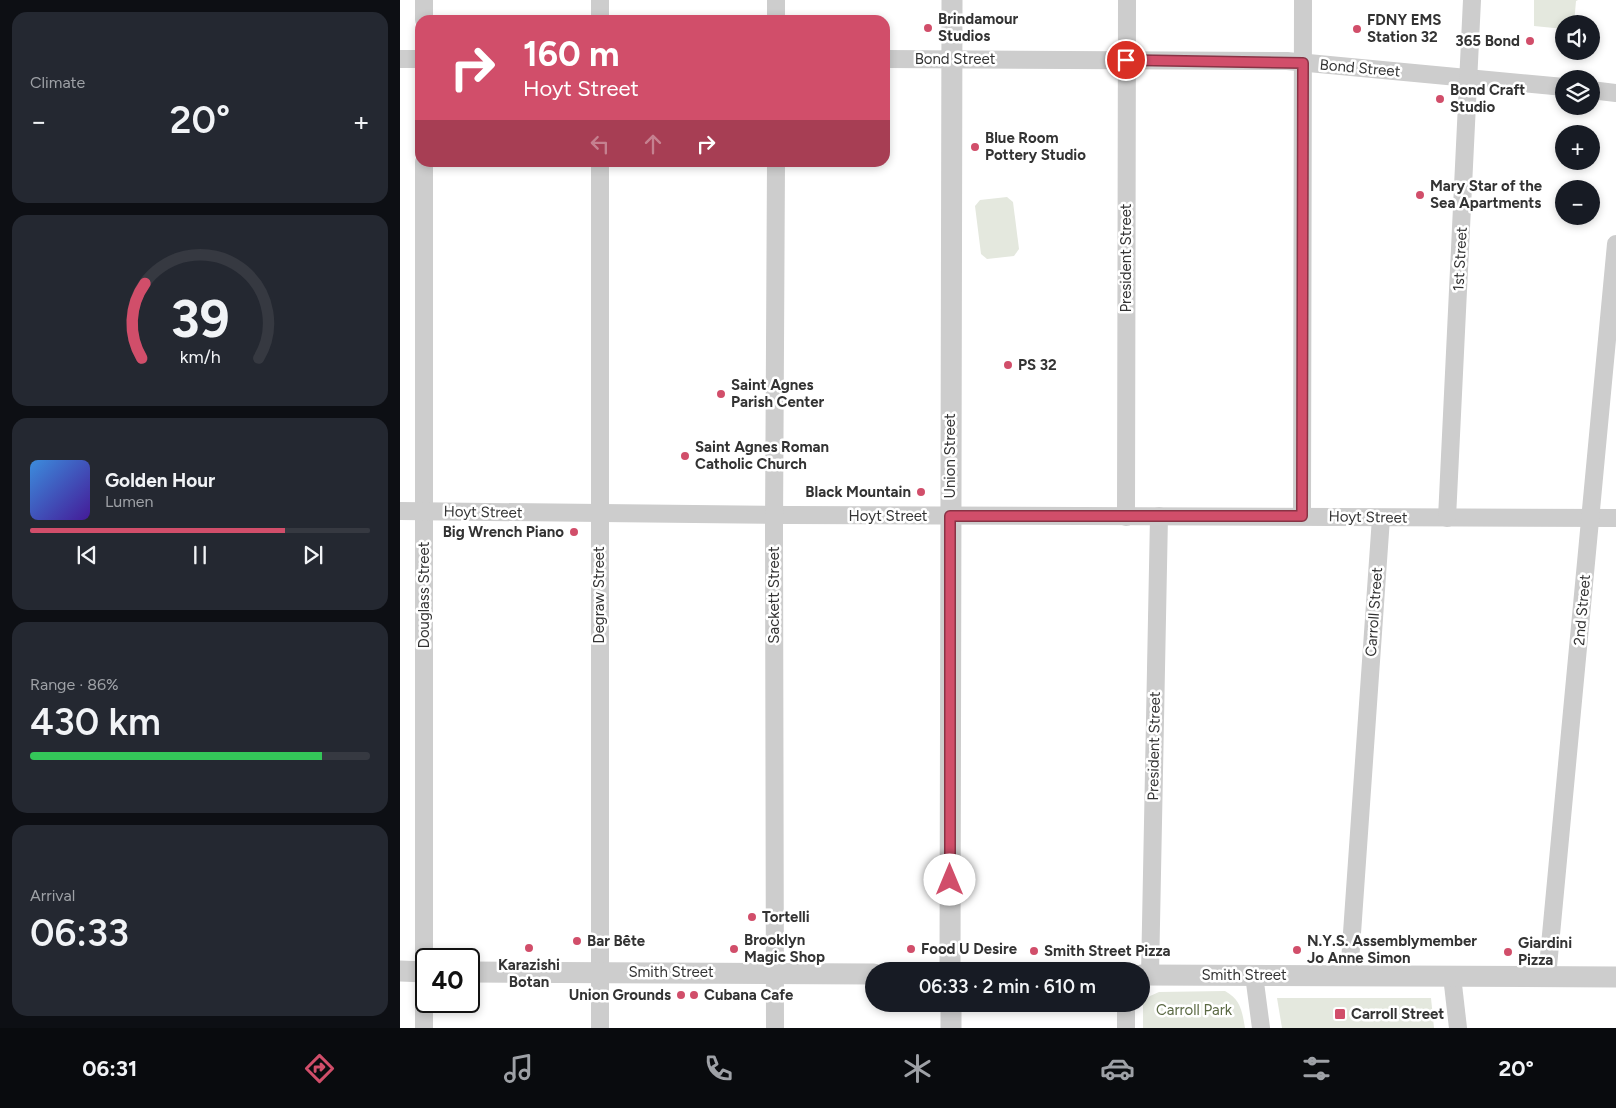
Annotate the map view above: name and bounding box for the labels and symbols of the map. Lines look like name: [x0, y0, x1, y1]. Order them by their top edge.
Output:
place label: Brindamour Studios: [938, 10, 1019, 45]
place label: FDNY EMS Station 32: [1367, 11, 1441, 46]
marker: Brindamour Studios: [922, 22, 934, 34]
marker: FDNY EMS Station 32: [1351, 23, 1363, 35]
place label: 365 Bond: [1455, 32, 1520, 50]
marker: 365 Bond: [1524, 35, 1536, 47]
pin: [1105, 39, 1147, 81]
street label: Bond Street: [915, 50, 996, 68]
street label: Bond Street: [1319, 56, 1401, 81]
place label: Bond Craft Studio: [1450, 81, 1525, 116]
marker: Bond Craft Studio: [1434, 93, 1446, 105]
place label: Blue Room Pottery Studio: [985, 129, 1086, 164]
marker: Blue Room Pottery Studio: [969, 141, 981, 153]
place label: Mary Star of the Sea Apartments: [1430, 177, 1543, 212]
marker: Mary Star of the Sea Apartments: [1414, 189, 1426, 201]
street label: President Street: [1117, 203, 1135, 313]
street label: 1st Street: [1449, 226, 1471, 292]
place label: PS 32: [1018, 356, 1057, 374]
marker: PS 32: [1002, 359, 1014, 371]
place label: Saint Agnes Parish Center: [731, 376, 825, 411]
marker: Saint Agnes Parish Center: [715, 388, 727, 400]
street label: Union Street: [941, 413, 959, 499]
place label: Saint Agnes Roman Catholic Church: [695, 438, 829, 473]
marker: Saint Agnes Roman Catholic Church: [679, 450, 691, 462]
place label: Black Mountain: [805, 483, 911, 501]
marker: Black Mountain: [915, 486, 927, 498]
street label: Hoyt Street: [443, 502, 523, 522]
street label: Hoyt Street: [848, 507, 928, 525]
street label: Hoyt Street: [1328, 507, 1408, 527]
place label: Big Wrench Piano: [443, 523, 564, 541]
marker: Big Wrench Piano: [568, 526, 580, 538]
street label: Douglass Street: [415, 541, 433, 648]
street label: Degraw Street: [590, 546, 608, 644]
street label: Sackett Street: [765, 546, 783, 644]
street label: Carroll Street: [1362, 566, 1386, 657]
street label: 2nd Street: [1570, 573, 1594, 646]
street label: President Street: [1144, 691, 1164, 801]
position arrow: [923, 853, 975, 905]
place label: Tortelli: [762, 908, 810, 926]
marker: Tortelli: [746, 911, 758, 923]
place label: Brooklyn Magic Shop: [744, 931, 825, 966]
place label: Bar Bête: [587, 932, 646, 950]
place label: N.Y.S. Assemblymember Jo Anne Simon: [1307, 932, 1477, 967]
place label: Giardini Pizza: [1518, 934, 1572, 969]
marker: Bar Bête: [571, 935, 583, 947]
place label: Food U Desire: [921, 940, 1018, 958]
marker: Karazishi Botan: [523, 942, 535, 954]
place label: Smith Street Pizza: [1044, 942, 1171, 960]
marker: Brooklyn Magic Shop: [728, 943, 740, 955]
marker: Food U Desire: [905, 943, 917, 955]
marker: N.Y.S. Assemblymember Jo Anne Simon: [1291, 944, 1303, 956]
marker: Smith Street Pizza: [1028, 945, 1040, 957]
marker: Giardini Pizza: [1502, 946, 1514, 958]
speed limit sign: 40: [415, 948, 480, 1013]
place label: Karazishi Botan: [498, 956, 560, 991]
street label: Smith Street: [628, 963, 714, 981]
street label: Smith Street: [1201, 966, 1287, 984]
place label: Union Grounds: [569, 986, 671, 1004]
place label: Cubana Cafe: [704, 986, 794, 1004]
marker: Union Grounds: [675, 989, 687, 1001]
marker: Cubana Cafe: [688, 989, 700, 1001]
park label: Carroll Park: [1156, 1001, 1233, 1019]
place label: Carroll Street: [1351, 1005, 1444, 1023]
marker: Carroll Street: [1333, 1007, 1347, 1021]

